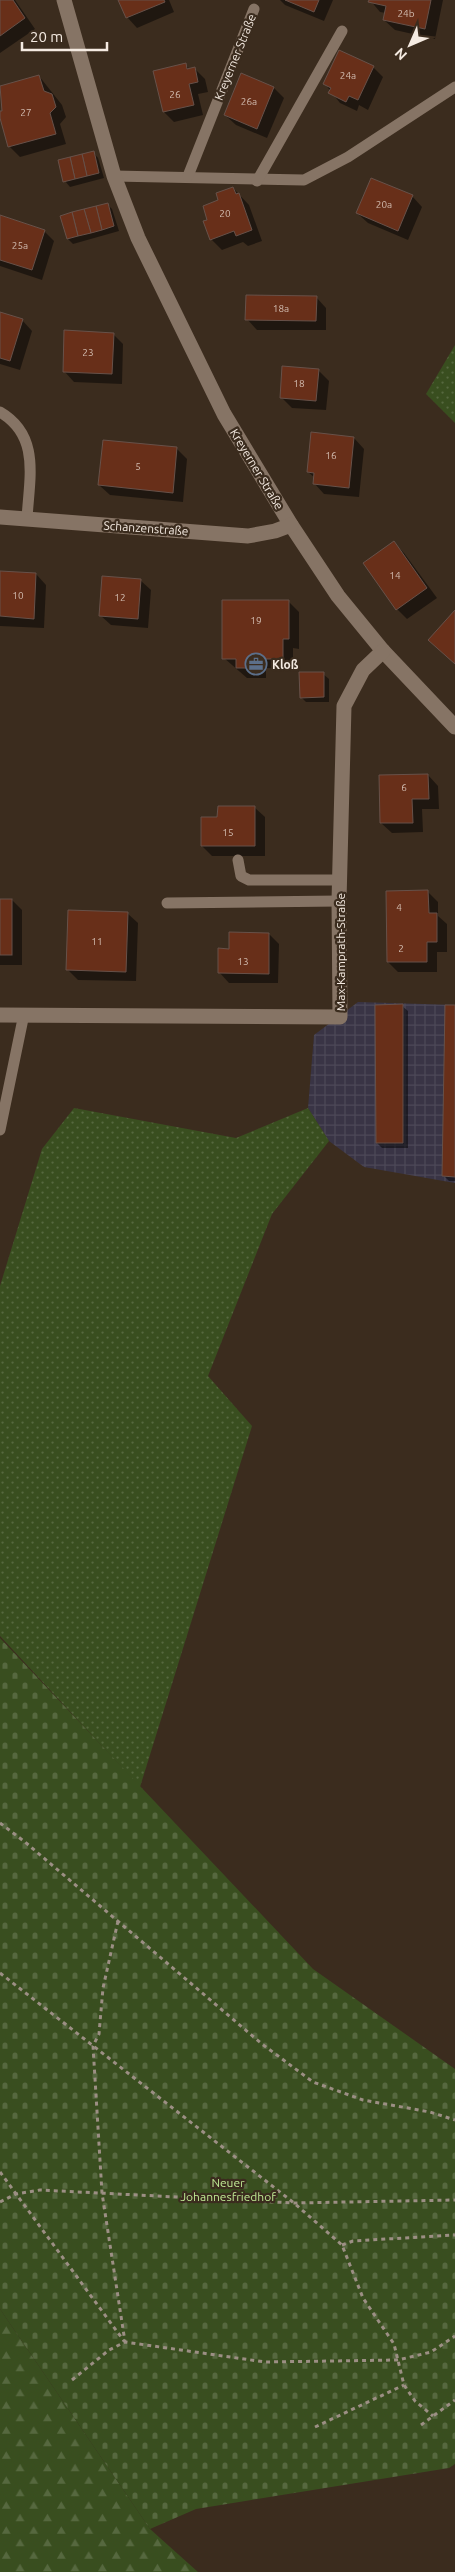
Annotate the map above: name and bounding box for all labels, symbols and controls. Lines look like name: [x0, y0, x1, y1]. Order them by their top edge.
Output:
house number: 24b: [397, 8, 415, 19]
street label: Kreyerner Straße: [212, 12, 258, 102]
scale bar: [22, 20, 108, 52]
north arrow: [385, 20, 435, 70]
text: 20 m: [30, 28, 63, 45]
text: N: [391, 45, 410, 64]
house number: 24a: [340, 70, 356, 81]
house number: 26: [169, 89, 181, 100]
house number: 26a: [241, 96, 257, 107]
house number: 27: [20, 107, 32, 118]
house number: 20a: [376, 199, 392, 210]
house number: 20: [219, 208, 231, 219]
house number: 25a: [12, 240, 28, 251]
house number: 18a: [273, 303, 289, 314]
house number: 23: [82, 347, 94, 358]
house number: 18: [293, 378, 305, 389]
street label: Kreyerner Straße: [228, 426, 286, 512]
house number: 16: [325, 450, 337, 461]
house number: 5: [135, 461, 141, 472]
street label: Schanzenstraße: [103, 519, 189, 537]
house number: 14: [389, 570, 401, 581]
house number: 10: [12, 590, 24, 601]
house number: 12: [114, 592, 126, 603]
house number: 19: [250, 615, 262, 626]
office icon: Kloß: [244, 652, 268, 676]
place label: Kloß: [272, 658, 299, 671]
house number: 6: [401, 782, 407, 793]
house number: 15: [222, 827, 234, 838]
street label: Max-Kamprath-Straße: [334, 893, 347, 1011]
house number: 4: [396, 902, 402, 913]
house number: 11: [91, 936, 103, 947]
house number: 2: [398, 943, 404, 954]
house number: 13: [237, 956, 249, 967]
park label: Neuer Johannesfriedhof: [180, 2176, 276, 2203]

